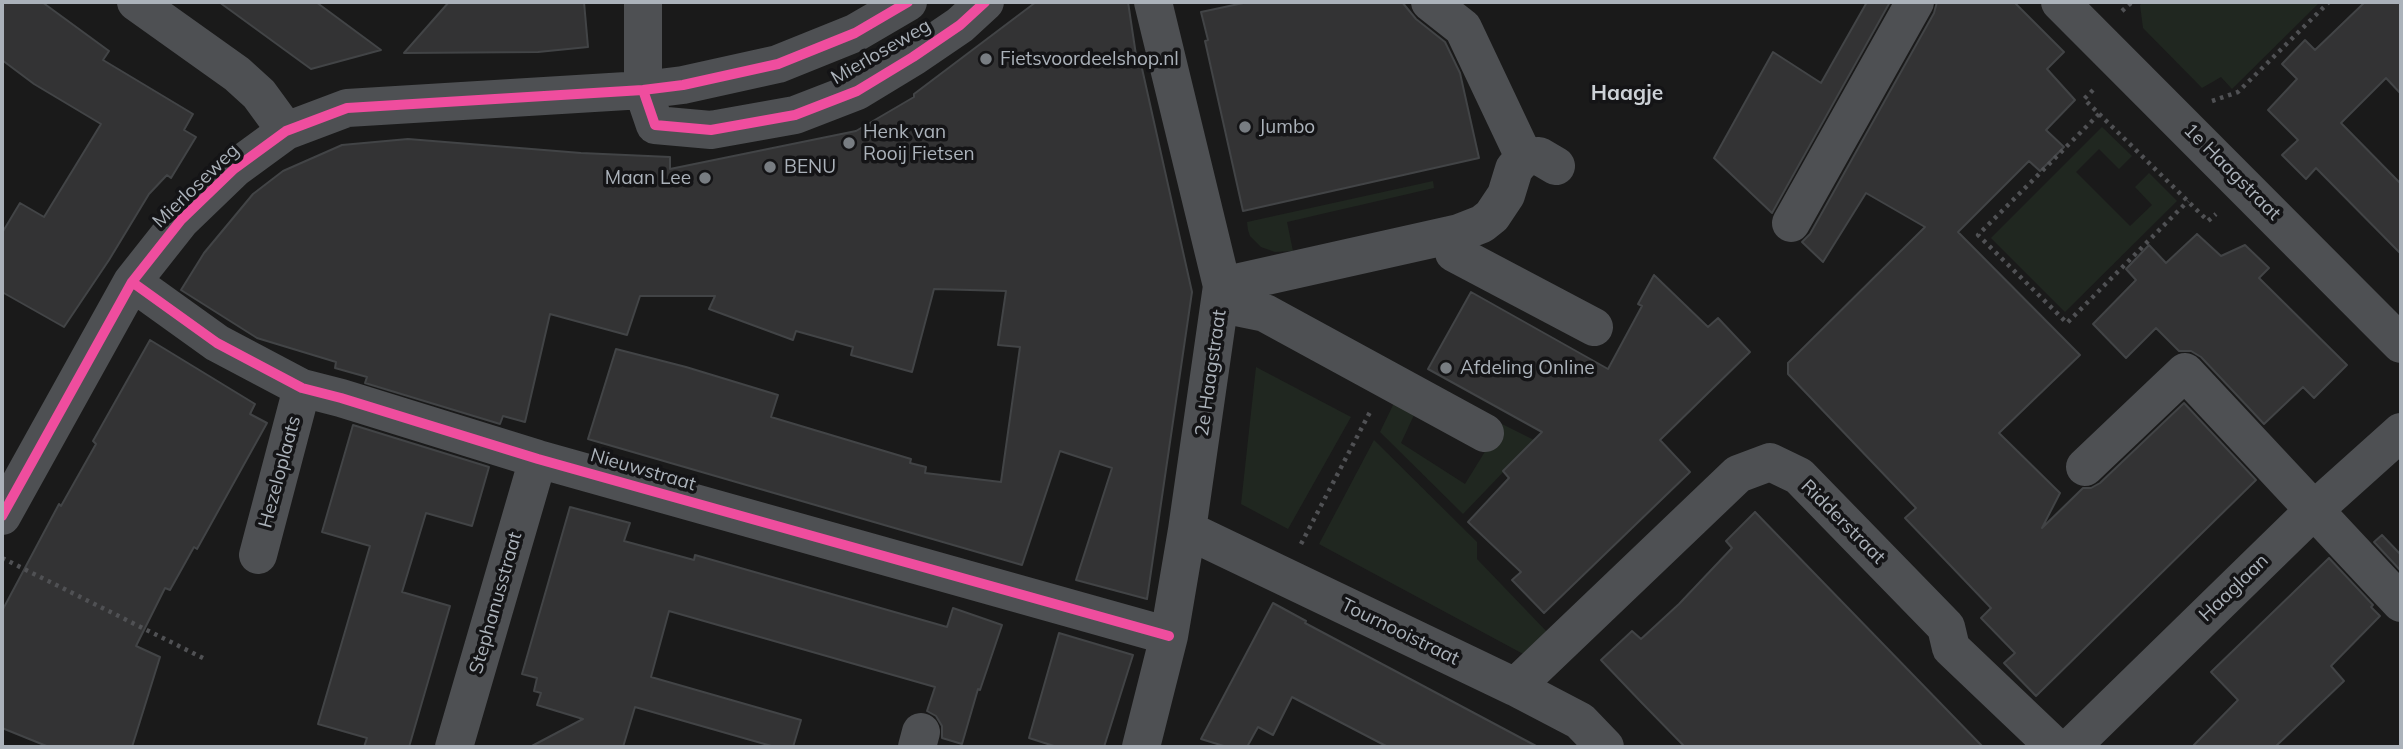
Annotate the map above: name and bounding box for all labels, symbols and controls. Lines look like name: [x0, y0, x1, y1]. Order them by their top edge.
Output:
street label: Mierloseweg: [827, 14, 935, 90]
place label: Fietsvoordeelshop.nl: [1000, 48, 1179, 70]
marker: Fietsvoordeelshop.nl: [978, 51, 994, 67]
district label: Haagje: [1591, 81, 1663, 107]
place label: Jumbo: [1259, 116, 1315, 138]
marker: Jumbo: [1237, 119, 1253, 135]
street label: 1e Haagstraat: [2179, 119, 2285, 225]
place label: Henk van Rooij Fietsen: [863, 121, 975, 165]
marker: Henk van Rooij Fietsen: [841, 135, 857, 151]
street label: Mierloseweg: [148, 139, 244, 233]
place label: BENU: [784, 156, 836, 178]
marker: BENU: [762, 159, 778, 175]
place label: Maan Lee: [605, 167, 691, 189]
marker: Maan Lee: [697, 170, 713, 186]
street label: 2e Haagstraat: [1191, 308, 1231, 438]
place label: Afdeling Online: [1460, 357, 1595, 379]
marker: Afdeling Online: [1438, 360, 1454, 376]
street label: Hezeloplaats: [254, 413, 306, 531]
street label: Nieuwstraat: [588, 444, 698, 496]
street label: Ridderstraat: [1796, 475, 1890, 569]
street label: Stephanusstraat: [465, 530, 527, 676]
street label: Haaglaan: [2195, 549, 2273, 627]
street label: Tournooistraat: [1337, 594, 1463, 670]

